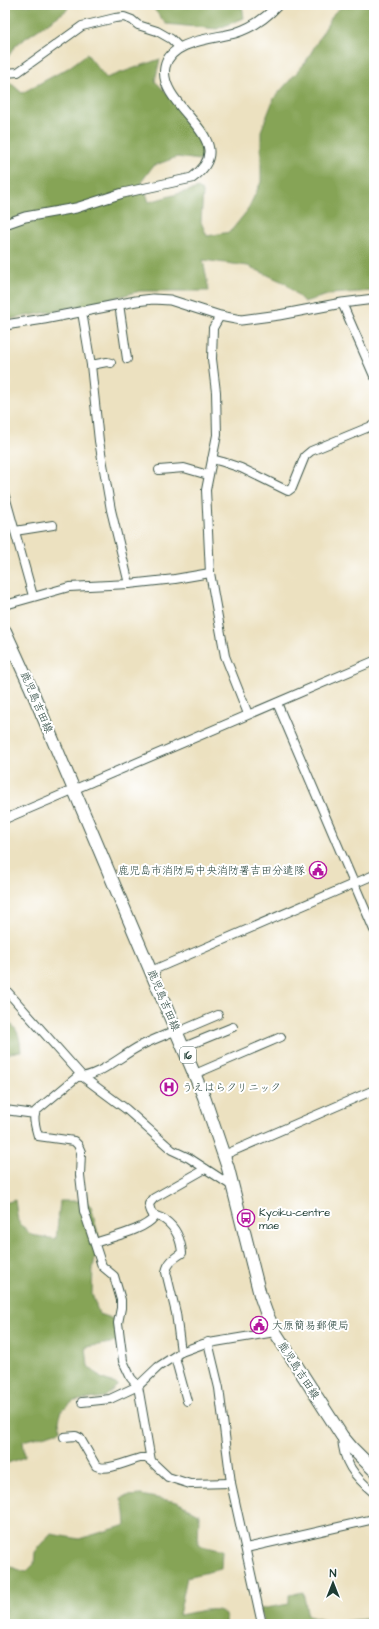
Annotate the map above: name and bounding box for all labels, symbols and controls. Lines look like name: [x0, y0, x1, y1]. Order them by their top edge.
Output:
street label: 鹿児島吉田線: [17, 669, 56, 736]
public building icon: 鹿児島市消防局中央消防署吉田分遣隊: [308, 860, 328, 880]
place label: 鹿児島市消防局中央消防署吉田分遣隊: [118, 863, 305, 878]
street label: 鹿児島吉田線: [144, 967, 183, 1034]
road number: 16: [180, 1047, 196, 1063]
hospital icon: うえはらクリニック: [159, 1077, 179, 1097]
place label: うえはらクリニック: [182, 1080, 281, 1095]
place label: Kyoiku-centre mae: [259, 1205, 330, 1233]
bus stop icon: Kyoiku-centre mae: [236, 1208, 256, 1228]
public building icon: 大原簡易郵便局: [249, 1315, 269, 1335]
place label: 大原簡易郵便局: [272, 1318, 349, 1333]
street label: 鹿児島吉田線: [274, 1339, 323, 1402]
north arrow: [313, 1563, 353, 1603]
text: N: [330, 1566, 337, 1581]

